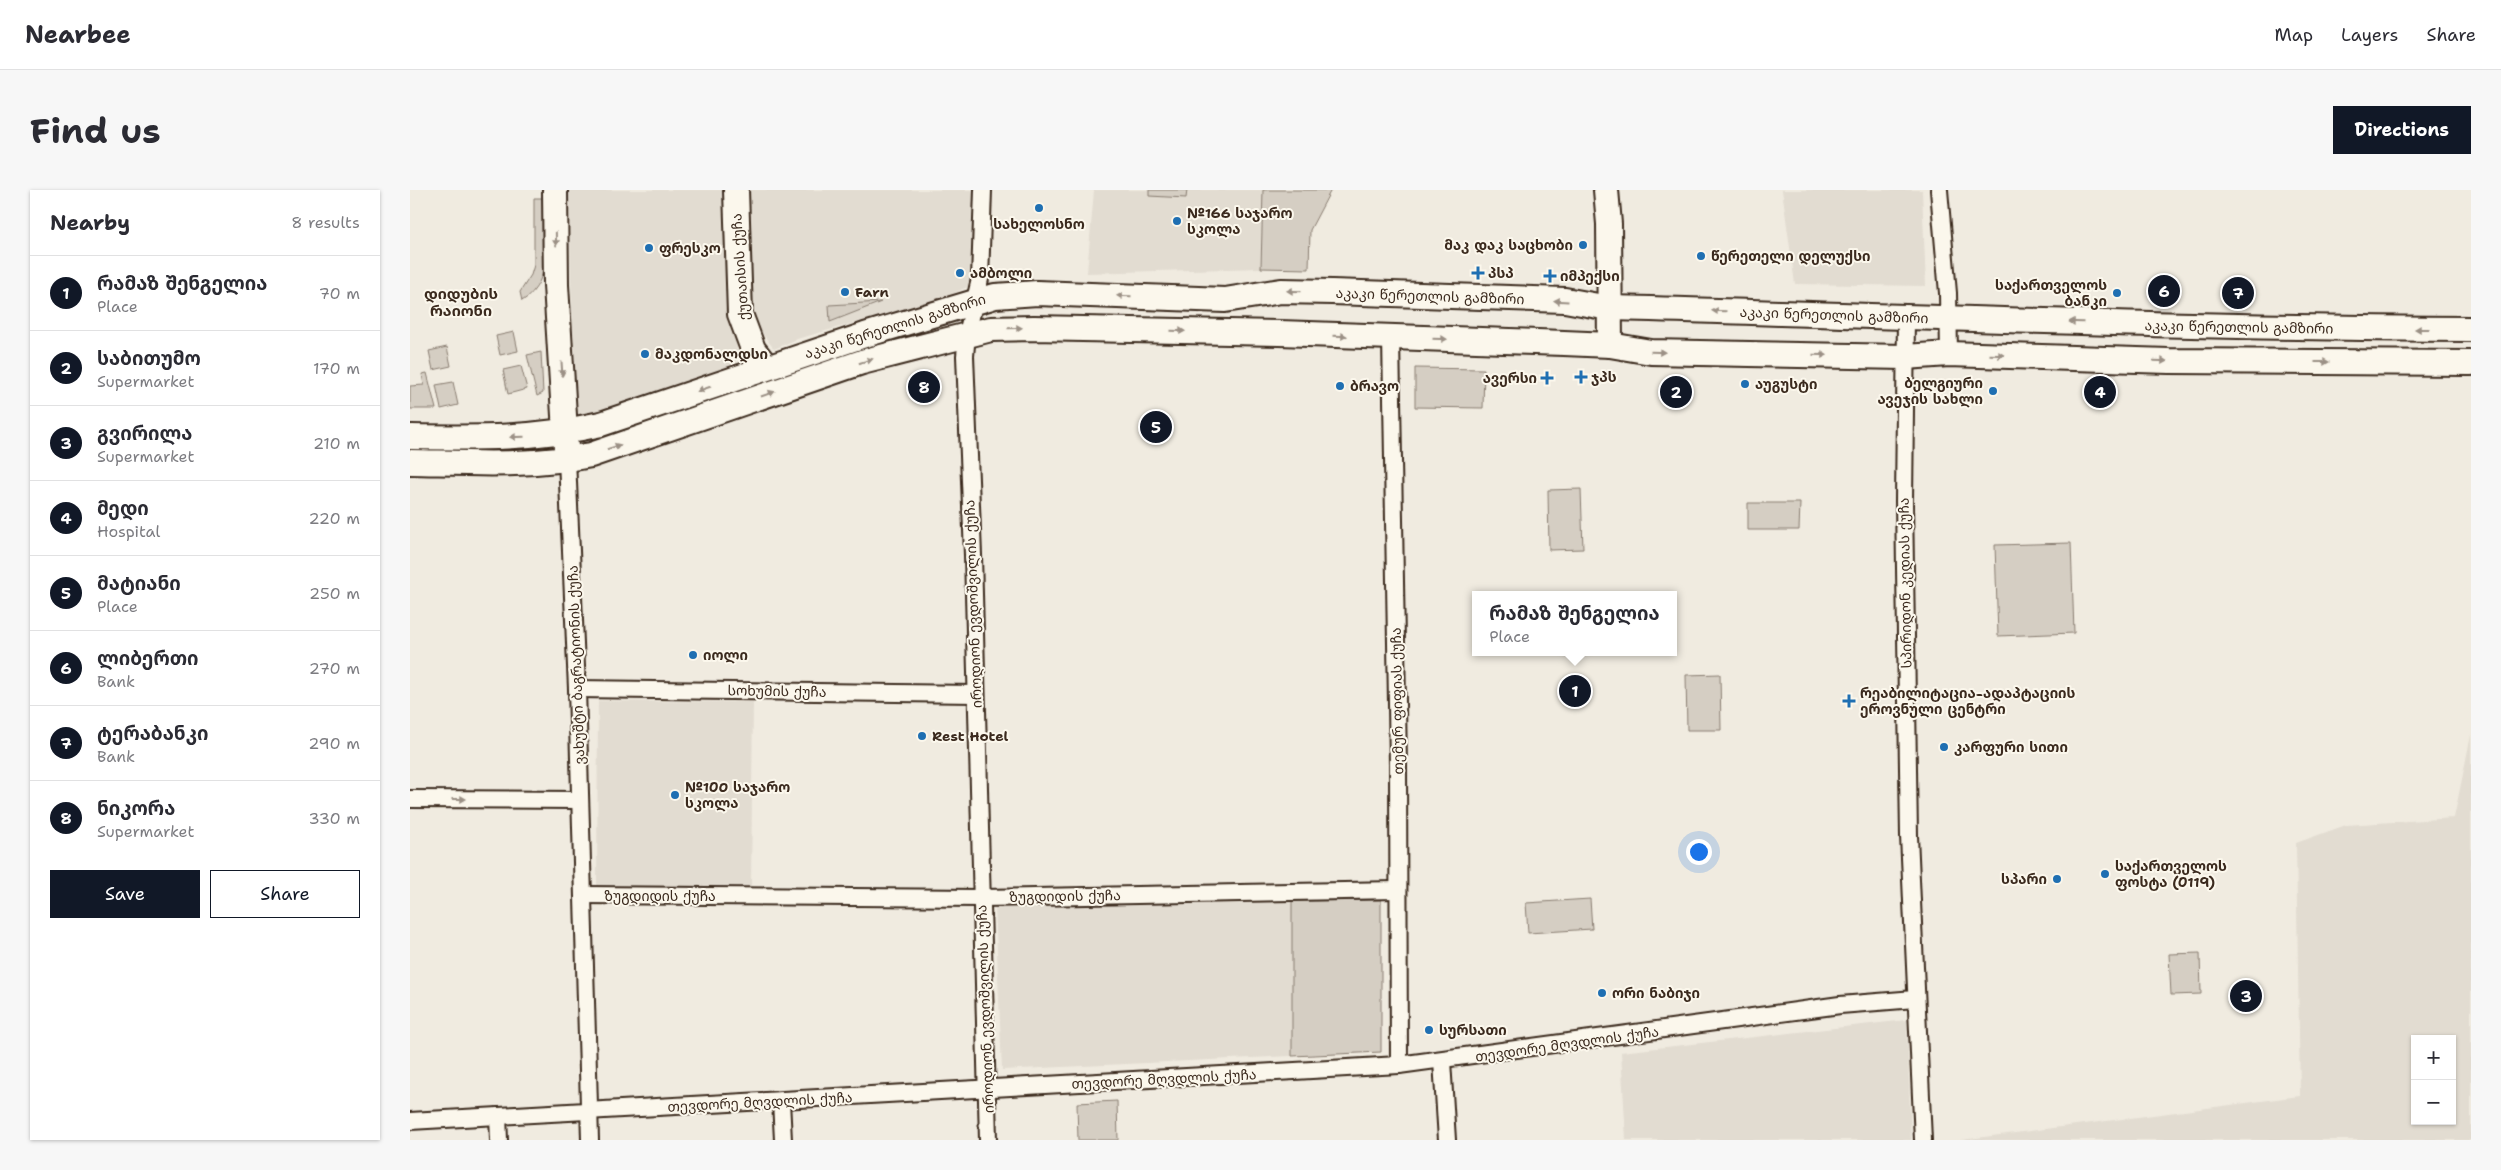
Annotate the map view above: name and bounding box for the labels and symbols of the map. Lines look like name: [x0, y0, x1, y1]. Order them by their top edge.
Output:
marker: სახელოსნო: [1033, 202, 1045, 214]
place label: №166 საჯარო სკოლა: [1187, 204, 1292, 238]
street label: ქუთაისის ქუჩა: [727, 213, 753, 321]
place label: სახელოსნო: [993, 215, 1085, 233]
marker: №166 საჯარო სკოლა: [1171, 215, 1183, 227]
one-way arrow: [552, 231, 560, 247]
place label: მაკ დაკ საცხობი: [1444, 236, 1573, 254]
place label: ფრესკო: [659, 239, 721, 257]
marker: მაკ დაკ საცხობი: [1577, 239, 1589, 251]
marker: ფრესკო: [643, 242, 655, 254]
place label: წერეთელი დელუქსი: [1711, 247, 1870, 265]
marker: წერეთელი დელუქსი: [1695, 250, 1707, 262]
place label: ამბოლი: [970, 264, 1032, 282]
place label: პსპ: [1488, 264, 1514, 282]
marker: ამბოლი: [954, 267, 966, 279]
marker: პსპ: [1472, 267, 1484, 279]
place label: იმპექსი: [1560, 267, 1620, 285]
marker: იმპექსი: [1544, 270, 1556, 282]
pin: 6: [2148, 272, 2180, 310]
pin: 7: [2222, 274, 2254, 312]
place label: საქართველოს ბანკი: [1995, 276, 2107, 310]
place label: Farn: [855, 283, 889, 301]
district label: დიდუბის რაიონი: [424, 284, 498, 321]
street label: აკაკი წერეთლის გამზირი: [1335, 284, 1525, 308]
marker: Farn: [839, 286, 851, 298]
one-way arrow: [1286, 287, 1302, 295]
marker: საქართველოს ბანკი: [2111, 287, 2123, 299]
street label: აკაკი წერეთლის გამზირი: [802, 290, 988, 362]
one-way arrow: [1115, 292, 1131, 300]
one-way arrow: [1553, 296, 1569, 304]
street label: აკაკი წერეთლის გამზირი: [1739, 303, 1929, 327]
one-way arrow: [1711, 307, 1727, 315]
street label: აკაკი წერეთლის გამზირი: [2144, 316, 2334, 338]
one-way arrow: [2068, 318, 2084, 326]
one-way arrow: [1008, 324, 1024, 332]
one-way arrow: [2414, 325, 2430, 333]
one-way arrow: [1170, 327, 1186, 335]
one-way arrow: [1332, 332, 1348, 340]
one-way arrow: [1432, 335, 1448, 343]
place label: მაკდონალდსი: [655, 345, 768, 363]
marker: მაკდონალდსი: [639, 348, 651, 360]
one-way arrow: [1650, 348, 1666, 356]
one-way arrow: [1813, 351, 1829, 359]
one-way arrow: [1990, 352, 2006, 360]
one-way arrow: [858, 356, 873, 364]
one-way arrow: [2152, 357, 2168, 365]
one-way arrow: [2314, 358, 2330, 366]
one-way arrow: [558, 362, 566, 378]
pin: 8: [908, 368, 940, 406]
place label: ჯპს: [1591, 368, 1617, 386]
place label: ავერსი: [1483, 369, 1537, 387]
marker: ჯპს: [1575, 371, 1587, 383]
marker: ავერსი: [1541, 372, 1553, 384]
pin: 2: [1660, 373, 1692, 411]
pin: 4: [2084, 373, 2116, 411]
place label: ბელგიური ავეჯის სახლი: [1878, 374, 1983, 408]
place label: აუგუსტი: [1755, 375, 1817, 393]
place label: ბრავო: [1350, 377, 1399, 395]
marker: აუგუსტი: [1739, 378, 1751, 390]
marker: ბრავო: [1334, 380, 1346, 392]
marker: ბელგიური ავეჯის სახლი: [1987, 385, 1999, 397]
one-way arrow: [697, 386, 712, 393]
one-way arrow: [761, 390, 776, 398]
pin: 5: [1140, 408, 1172, 446]
one-way arrow: [509, 433, 525, 441]
one-way arrow: [607, 443, 622, 451]
street label: სპირიდონ კედიას ქუჩა: [1895, 497, 1915, 669]
street label: იროდიონ ევდოშვილის ქუჩა: [960, 499, 986, 709]
street label: ვახუშტი ბაგრატიონის ქუჩა: [564, 565, 588, 765]
street label: თემურ ფიფიას ქუჩა: [1387, 627, 1407, 775]
place label: იოლი: [703, 646, 748, 664]
marker: იოლი: [687, 649, 699, 661]
pin: 1: [1559, 672, 1591, 710]
street label: სოხუმის ქუჩა: [727, 681, 827, 701]
place label: რეაბილიტაცია-ადაპტაციის ეროვნული ცენტრი: [1860, 684, 2076, 718]
marker: რეაბილიტაცია-ადაპტაციის ეროვნული ცენტრი: [1842, 694, 1856, 708]
place label: Rest Hotel: [932, 727, 1009, 745]
marker: Rest Hotel: [916, 730, 928, 742]
place label: კარფური სითი: [1954, 738, 2068, 756]
marker: კარფური სითი: [1938, 741, 1950, 753]
place label: №100 საჯარო სკოლა: [685, 778, 790, 812]
marker: №100 საჯარო სკოლა: [669, 789, 681, 801]
one-way arrow: [451, 796, 467, 804]
your location: [1686, 839, 1712, 865]
place label: საქართველოს ფოსტა (0119): [2115, 857, 2227, 891]
marker: საქართველოს ფოსტა (0119): [2099, 868, 2111, 880]
place label: სპარი: [2001, 870, 2047, 888]
marker: სპარი: [2051, 873, 2063, 885]
street label: ზუგდიდის ქუჩა: [1009, 886, 1121, 906]
street label: ზუგდიდის ქუჩა: [604, 887, 716, 905]
street label: იროდიონ ევდოშვილის ქუჩა: [972, 904, 998, 1114]
pin: 3: [2230, 977, 2262, 1015]
place label: ორი ნაბიჯი: [1612, 984, 1700, 1002]
marker: ორი ნაბიჯი: [1596, 987, 1608, 999]
place label: სურსათი: [1439, 1021, 1507, 1039]
street label: თევდორე მღვდლის ქუჩა: [1474, 1022, 1660, 1066]
marker: სურსათი: [1423, 1024, 1435, 1036]
street label: თევდორე მღვდლის ქუჩა: [1071, 1065, 1257, 1093]
street label: თევდორე მღვდლის ქუჩა: [667, 1088, 853, 1116]

